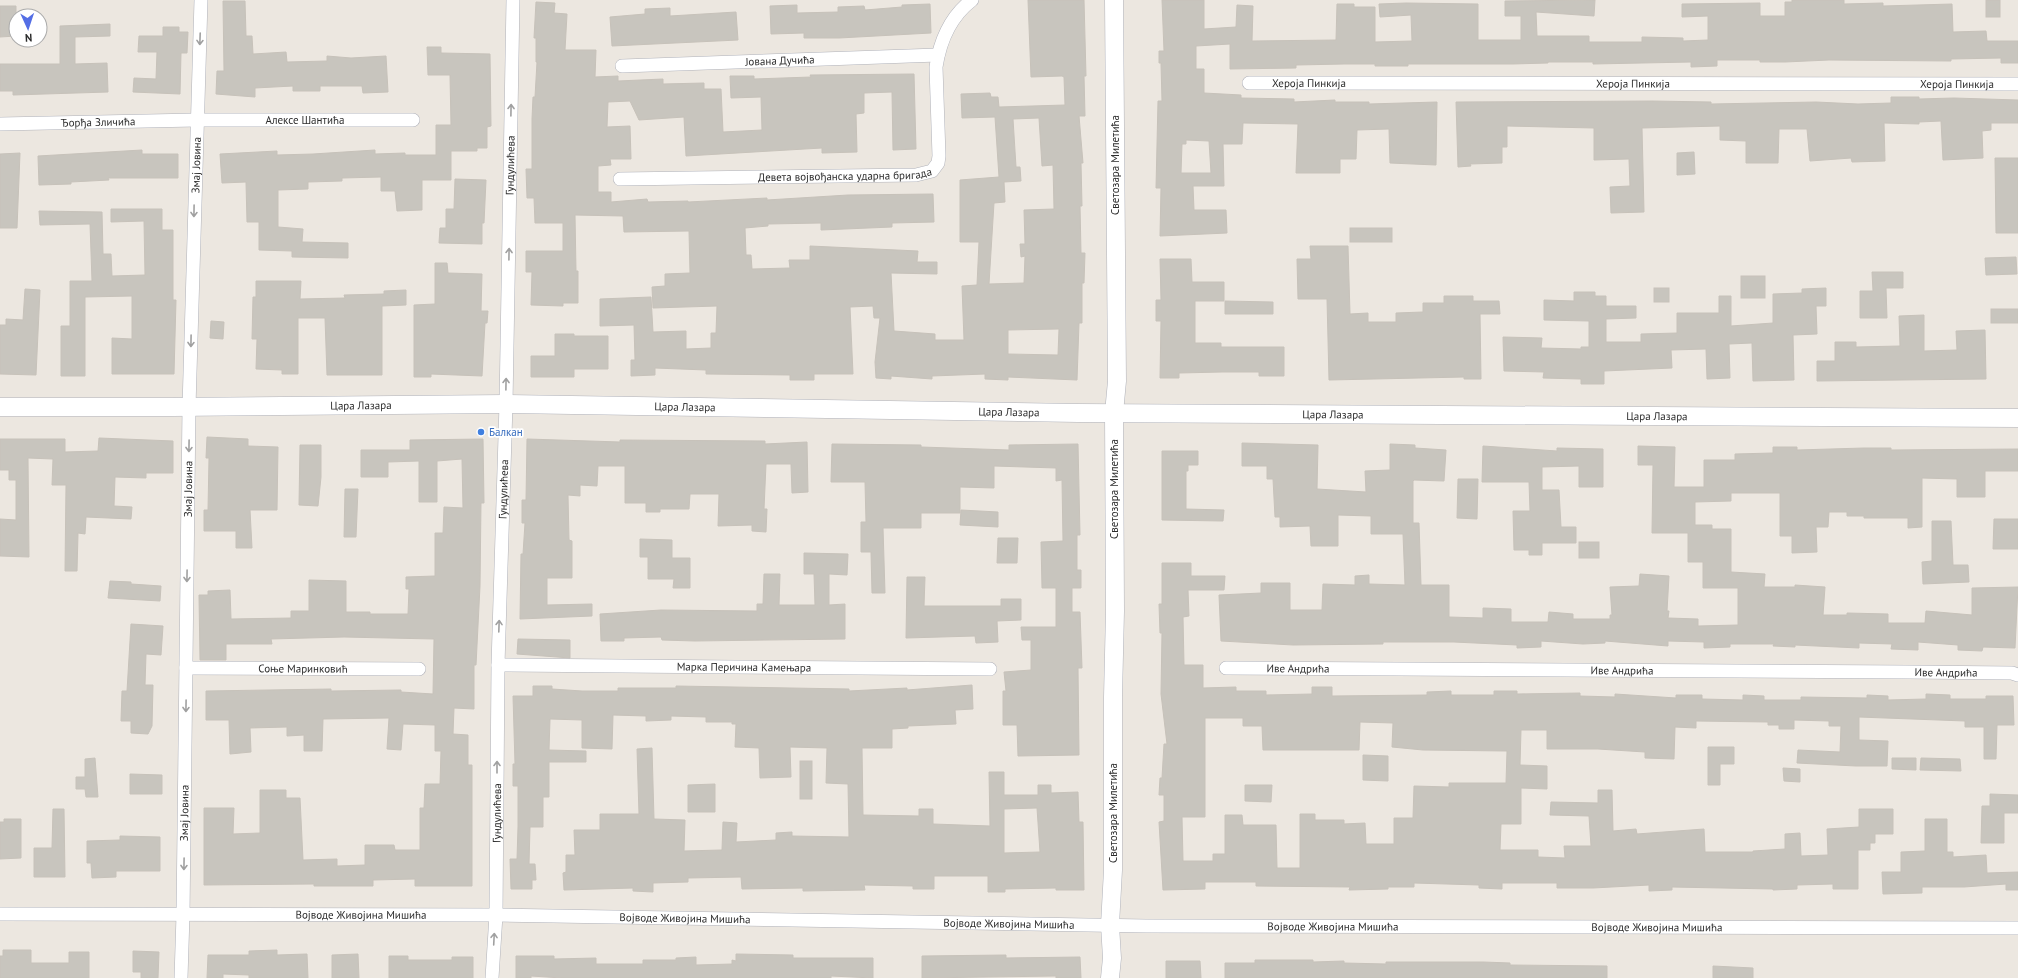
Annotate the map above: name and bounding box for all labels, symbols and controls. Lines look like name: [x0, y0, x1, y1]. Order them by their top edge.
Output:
north arrow: [8, 8, 48, 48]
text: N: [25, 31, 33, 45]
one-way arrow: [196, 32, 203, 45]
street label: Јована Дучића: [744, 52, 815, 69]
street label: Хероја Пинкија: [1272, 76, 1346, 90]
street label: Хероја Пинкија: [1596, 76, 1670, 91]
street label: Хероја Пинкија: [1920, 77, 1994, 91]
one-way arrow: [507, 104, 515, 117]
street label: Алексе Шантића: [266, 113, 344, 127]
street label: Ђорђа Зличића: [60, 114, 135, 130]
street label: Светозара Милетића: [1108, 115, 1122, 215]
street label: Гундулићева: [503, 135, 518, 195]
street label: Змај Јовина: [188, 137, 204, 194]
street label: Девета војвођанска ударна бригада: [758, 164, 933, 184]
one-way arrow: [190, 204, 198, 217]
one-way arrow: [505, 248, 512, 261]
one-way arrow: [187, 334, 194, 347]
one-way arrow: [503, 378, 510, 391]
street label: Цара Лазара: [330, 398, 392, 413]
street label: Цара Лазара: [654, 399, 716, 414]
street label: Цара Лазара: [978, 404, 1040, 419]
street label: Цара Лазара: [1302, 407, 1364, 422]
street label: Цара Лазара: [1626, 409, 1688, 423]
place label: Балкан: [489, 425, 523, 439]
marker: Балкан: [476, 427, 486, 437]
one-way arrow: [185, 439, 192, 452]
street label: Светозара Милетића: [1107, 439, 1121, 539]
street label: Гундулићева: [495, 459, 511, 519]
street label: Змај Јовина: [181, 461, 195, 517]
one-way arrow: [183, 569, 191, 582]
one-way arrow: [495, 620, 503, 633]
street label: Марка Перичина Камењара: [677, 659, 811, 675]
street label: Соње Маринковић: [258, 661, 348, 676]
street label: Иве Андрића: [1266, 661, 1330, 676]
street label: Иве Андрића: [1590, 663, 1654, 678]
street label: Иве Андрића: [1914, 665, 1978, 680]
one-way arrow: [182, 699, 190, 712]
one-way arrow: [493, 761, 501, 774]
street label: Светозара Милетића: [1106, 763, 1120, 863]
street label: Гундулићева: [490, 783, 504, 843]
street label: Змај Јовина: [177, 785, 192, 841]
one-way arrow: [180, 857, 188, 870]
street label: Војводе Живојина Мишића: [295, 908, 427, 922]
street label: Војводе Живојина Мишића: [619, 910, 751, 926]
street label: Војводе Живојина Мишића: [943, 916, 1075, 932]
street label: Војводе Живојина Мишића: [1267, 919, 1398, 934]
street label: Војводе Живојина Мишића: [1591, 920, 1722, 934]
one-way arrow: [491, 933, 498, 946]

